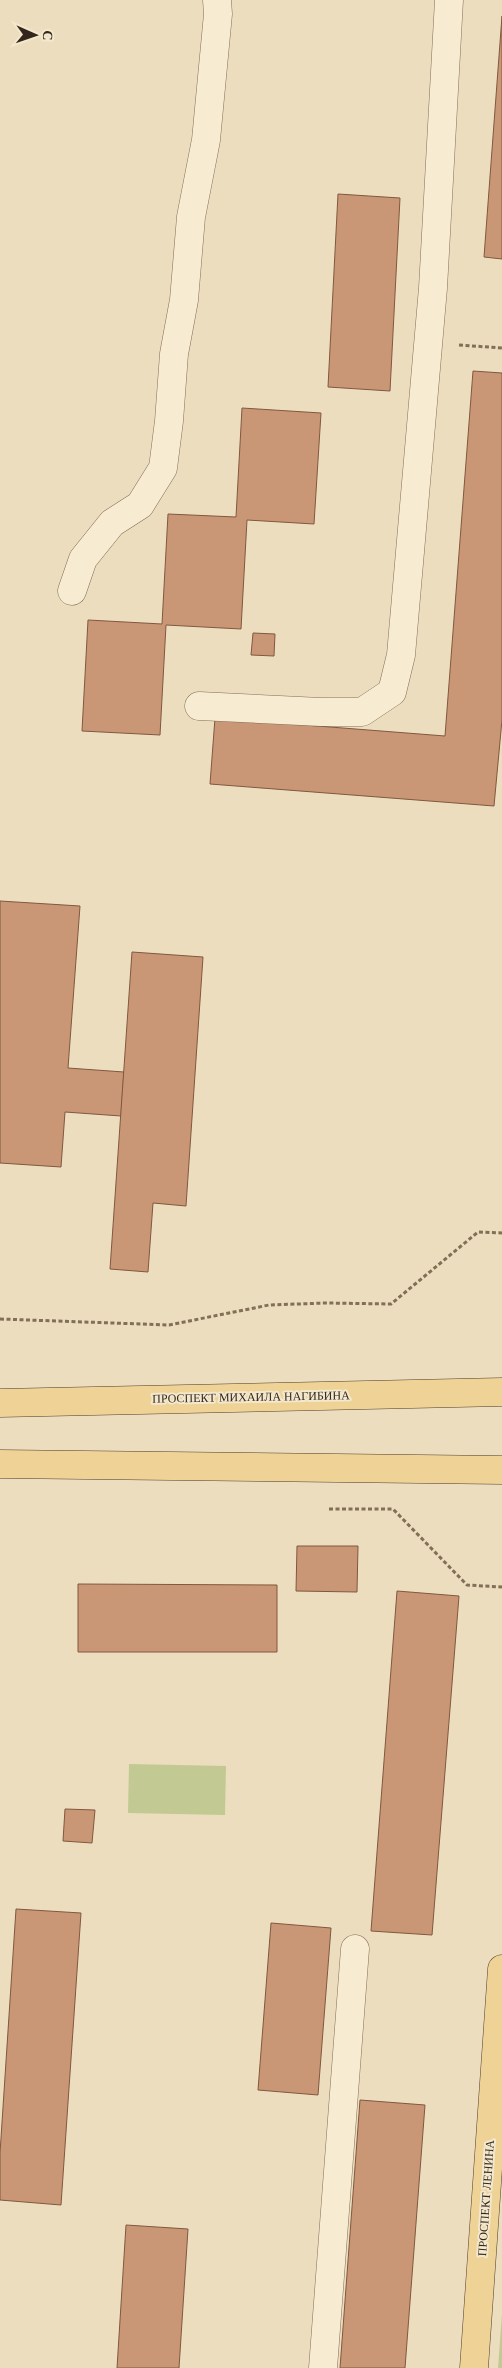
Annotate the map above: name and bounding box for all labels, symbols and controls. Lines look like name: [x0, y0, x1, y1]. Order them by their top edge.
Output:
north arrow: [10, 10, 60, 60]
text: С: [40, 30, 55, 41]
street label: ПРОСПЕКТ МИХАИЛА НАГИБИНА: [152, 1388, 350, 1406]
street label: ПРОСПЕКТ ЛЕНИНА: [475, 2139, 497, 2257]

